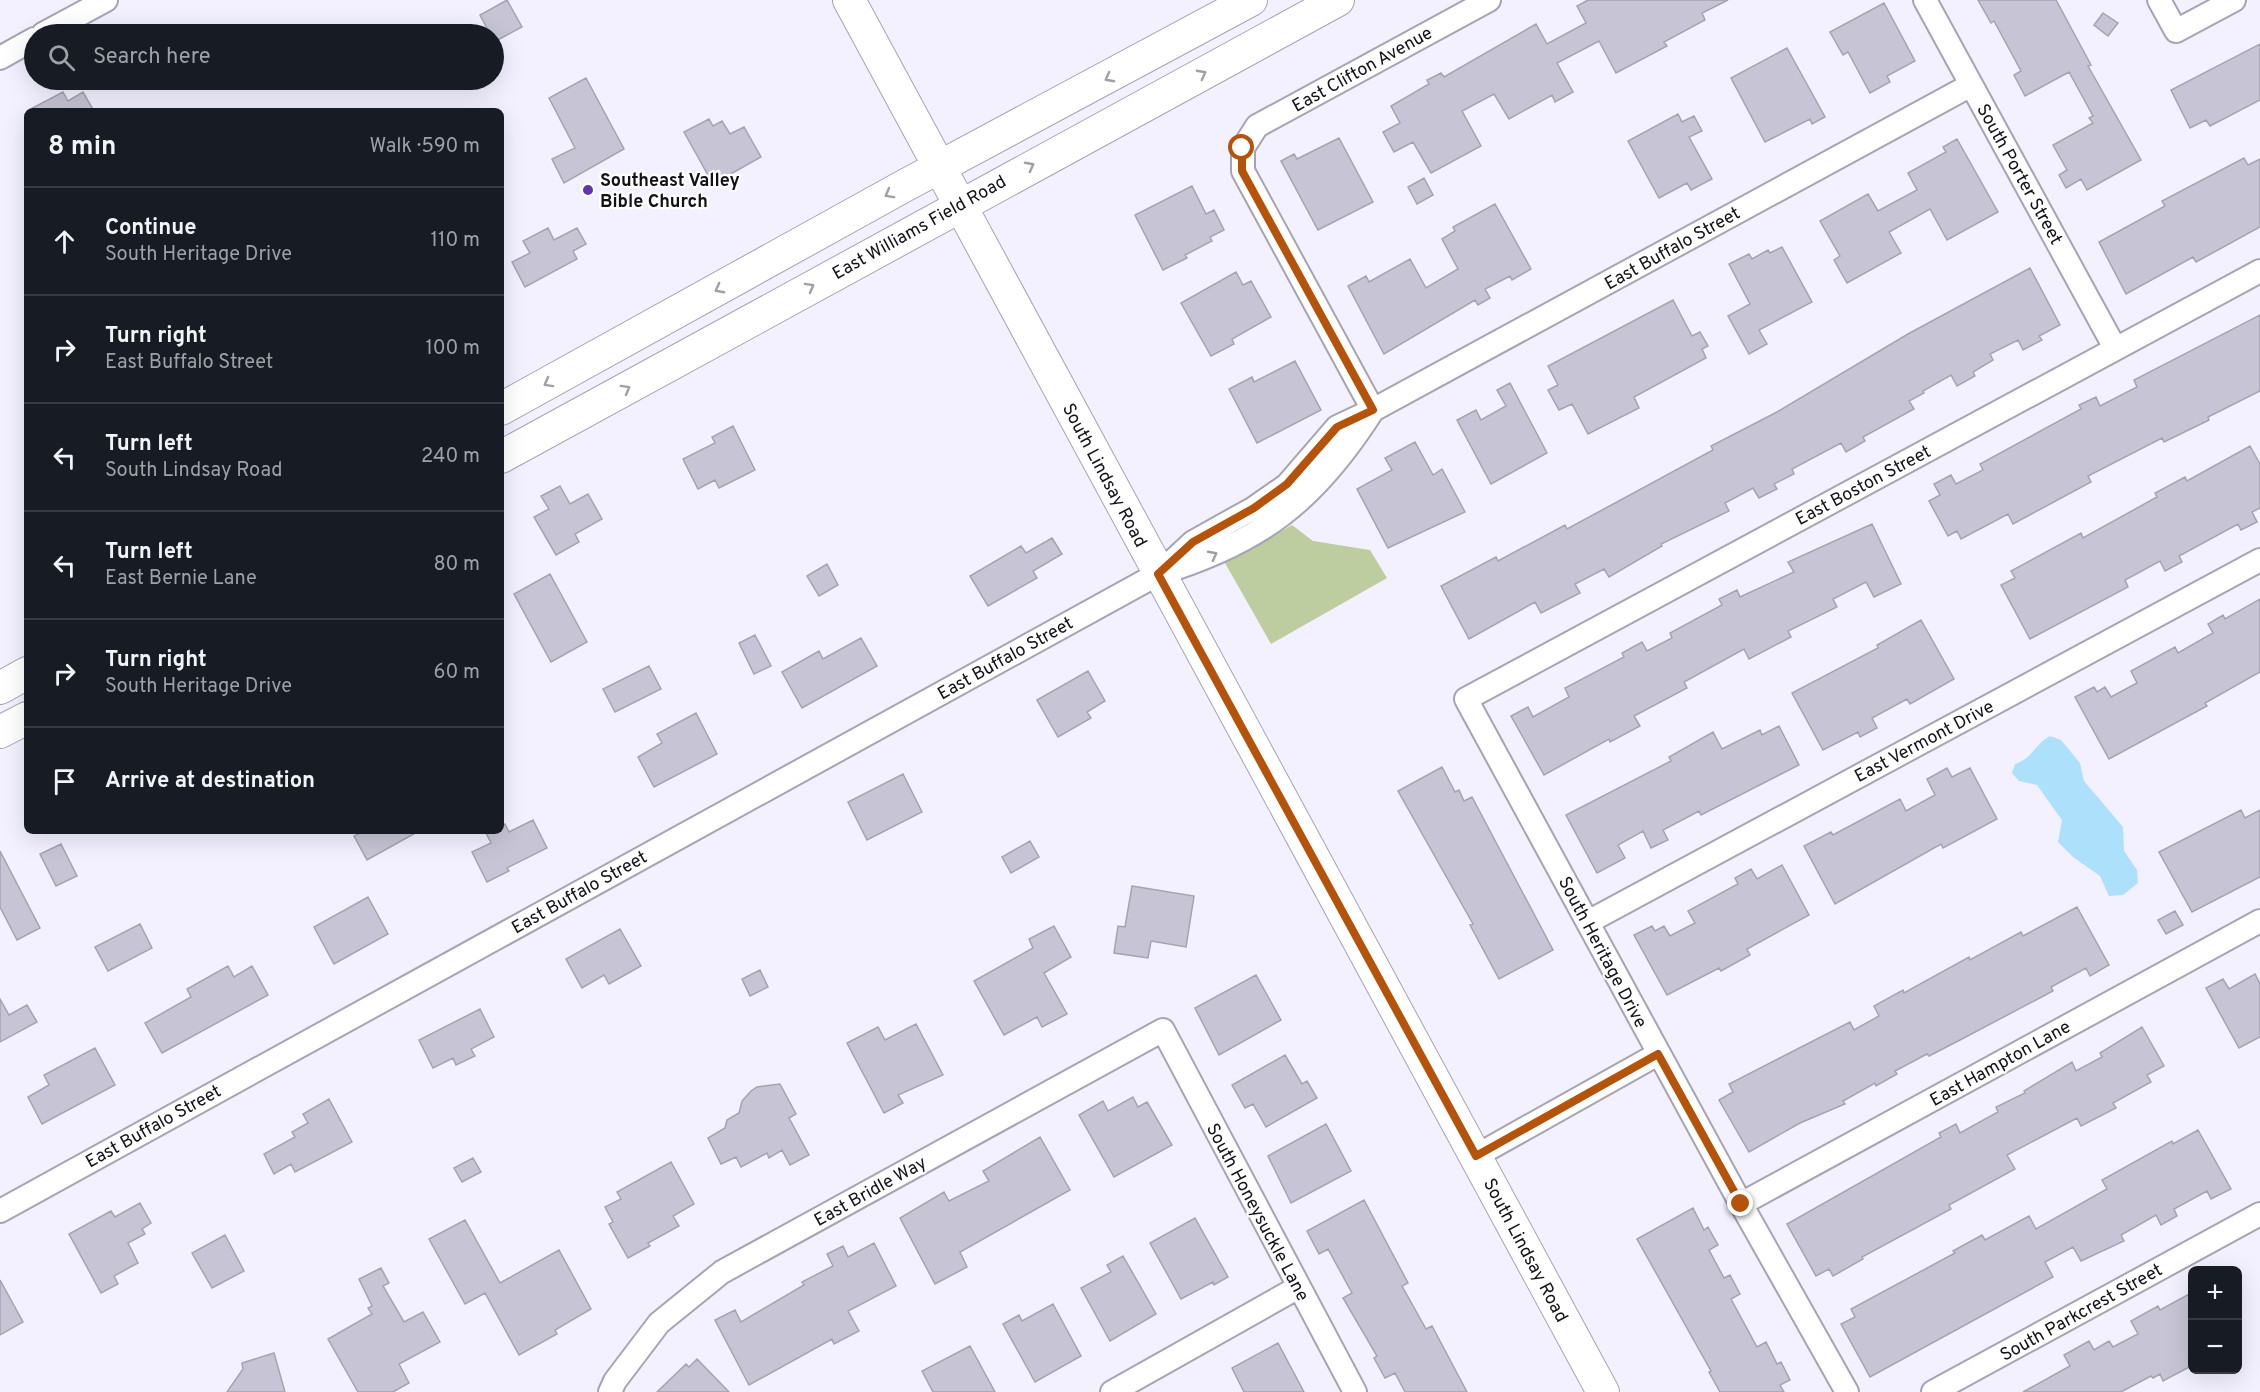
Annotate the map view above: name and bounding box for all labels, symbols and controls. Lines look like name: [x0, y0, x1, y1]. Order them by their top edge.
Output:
street label: East Clifton Avenue: [1289, 22, 1437, 118]
search box: [24, 24, 504, 90]
icon: search: [45, 41, 78, 74]
text: Search here: [93, 44, 211, 71]
one-way arrow: [1104, 70, 1115, 82]
one-way arrow: [1196, 70, 1206, 81]
street label: South Porter Street: [1970, 100, 2067, 249]
text: 8 min: [48, 131, 116, 164]
text: Walk · 590 m: [369, 134, 480, 160]
route start: [1228, 134, 1254, 160]
one-way arrow: [1024, 162, 1035, 173]
place label: Southeast Valley Bible Church: [600, 170, 740, 214]
street label: East Williams Field Road: [829, 171, 1011, 286]
marker: Southeast Valley Bible Church: [581, 183, 595, 197]
one-way arrow: [885, 187, 895, 198]
street label: East Buffalo Street: [1601, 203, 1745, 296]
text: Continue: [105, 215, 196, 242]
icon: ahead: [48, 225, 81, 258]
text: 110 m: [431, 228, 480, 254]
text: South Heritage Drive: [105, 242, 292, 268]
one-way arrow: [715, 282, 725, 293]
one-way arrow: [804, 283, 815, 294]
text: Turn right: [105, 323, 207, 350]
icon: right: [48, 333, 81, 366]
text: 100 m: [425, 336, 480, 362]
text: East Buffalo Street: [105, 350, 273, 376]
one-way arrow: [544, 376, 554, 387]
one-way arrow: [620, 385, 630, 396]
street label: South Lindsay Road: [1056, 400, 1151, 552]
text: Turn left: [105, 431, 193, 458]
icon: left: [48, 441, 81, 474]
street label: East Boston Street: [1792, 441, 1935, 532]
text: 240 m: [421, 444, 480, 470]
text: South Lindsay Road: [105, 458, 282, 484]
text: Turn left: [105, 539, 193, 566]
icon: left: [48, 549, 81, 582]
one-way arrow: [1207, 551, 1217, 562]
text: 80 m: [434, 552, 480, 578]
text: East Bernie Lane: [105, 566, 257, 592]
street label: East Buffalo Street: [934, 613, 1078, 706]
text: Turn right: [105, 647, 207, 674]
icon: right: [48, 657, 81, 690]
text: 60 m: [434, 660, 480, 686]
text: South Heritage Drive: [105, 674, 292, 700]
street label: East Vermont Drive: [1851, 696, 1998, 789]
icon: arrive: [48, 765, 81, 798]
text: Arrive at destination: [105, 768, 315, 795]
street label: East Buffalo Street: [508, 847, 652, 940]
street label: South Heritage Drive: [1552, 873, 1651, 1032]
street label: East Hampton Lane: [1926, 1016, 2075, 1113]
street label: East Buffalo Street: [82, 1081, 226, 1174]
street label: South Honeysuckle Lane: [1200, 1120, 1313, 1306]
street label: East Bridle Way: [811, 1152, 931, 1233]
street label: South Lindsay Road: [1477, 1175, 1572, 1327]
route end: [1727, 1190, 1753, 1216]
street label: South Parkcrest Street: [1997, 1259, 2167, 1367]
map controls: [2188, 1266, 2242, 1374]
button: +: [2188, 1266, 2242, 1320]
button: −: [2188, 1320, 2242, 1374]

